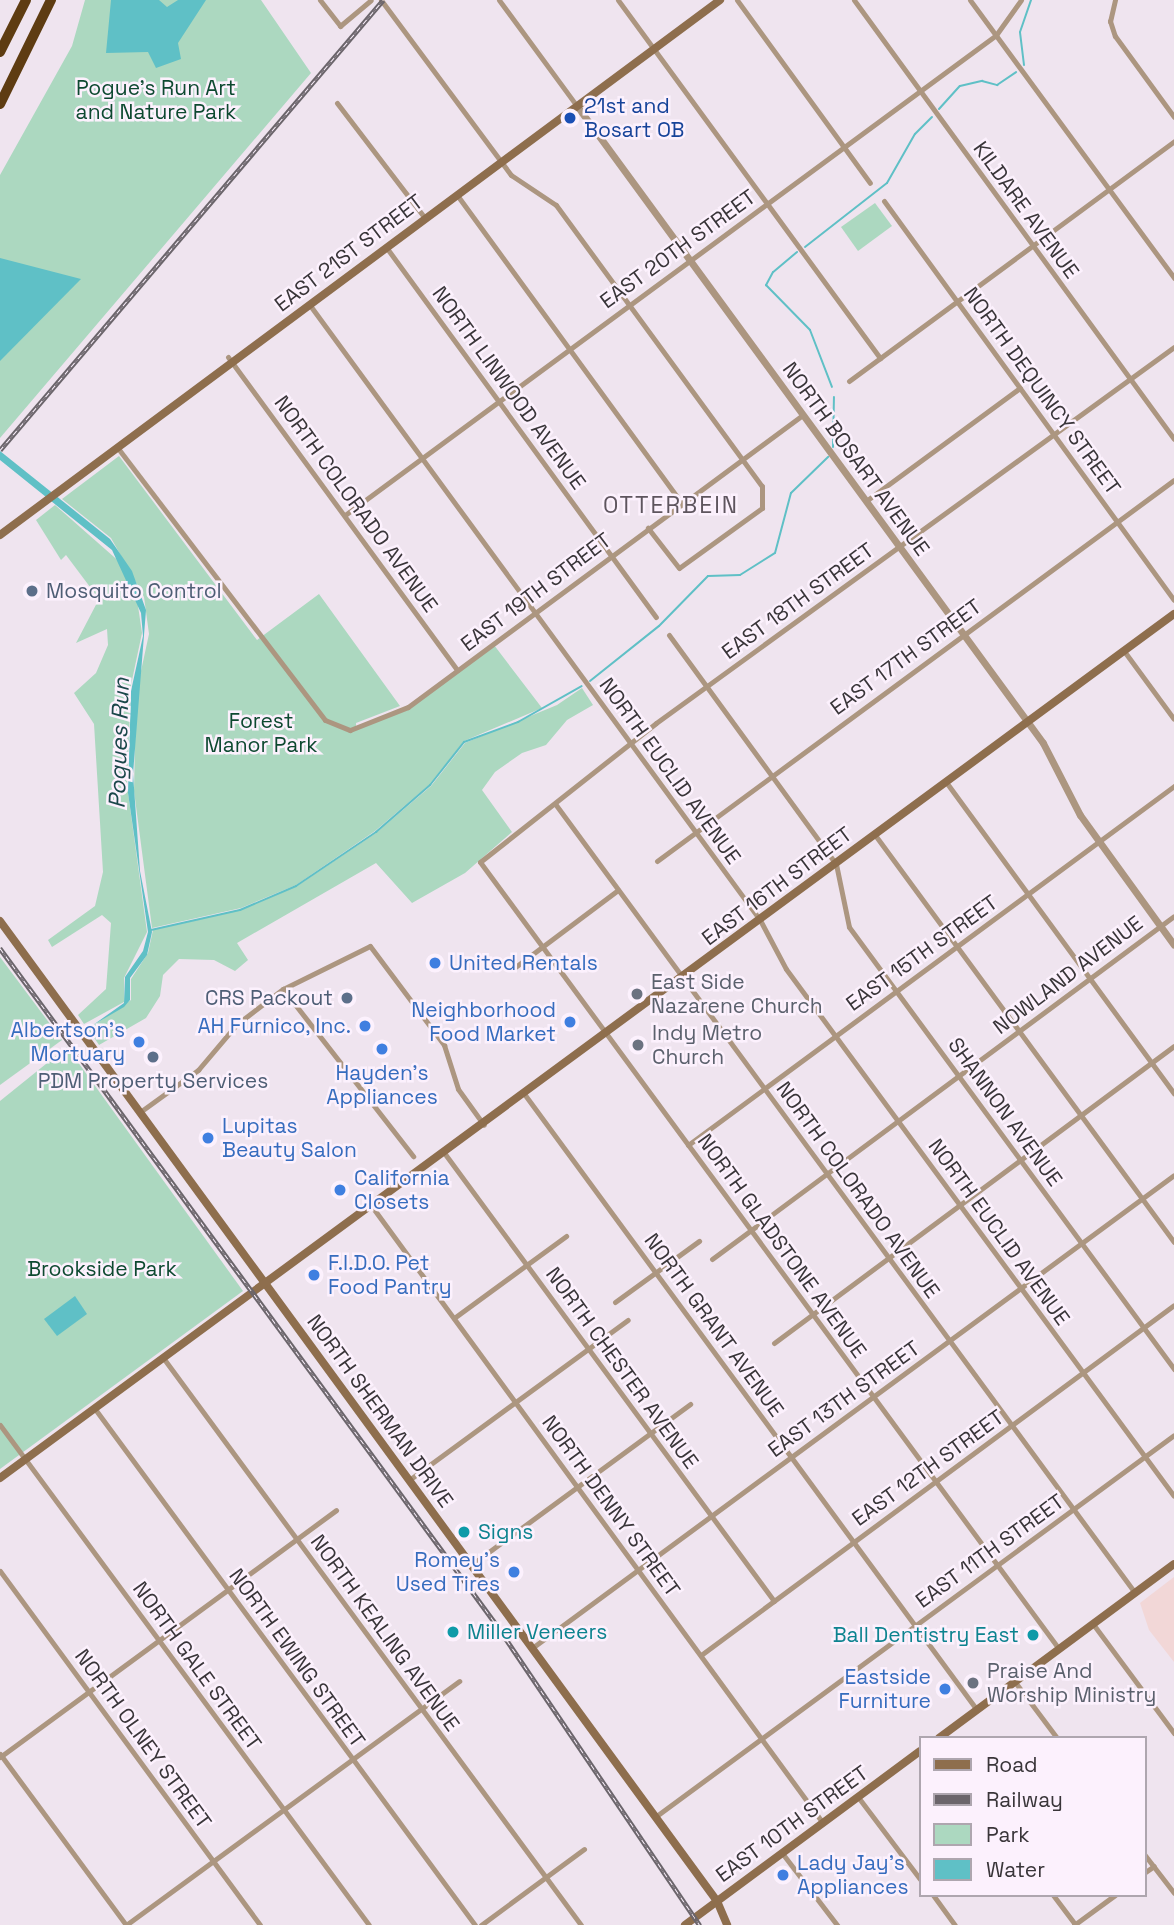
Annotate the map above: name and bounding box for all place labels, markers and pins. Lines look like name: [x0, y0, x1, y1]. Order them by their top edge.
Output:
place label: 21st and Bosart OB: [584, 93, 684, 143]
marker: 21st and Bosart OB: [562, 110, 578, 126]
place label: Mosquito Control: [46, 578, 222, 604]
marker: Mosquito Control: [24, 583, 40, 599]
place label: United Rentals: [449, 950, 598, 976]
marker: United Rentals: [427, 955, 443, 971]
place label: East Side Nazarene Church: [651, 969, 823, 1019]
place label: CRS Packout: [205, 985, 333, 1011]
marker: East Side Nazarene Church: [629, 986, 645, 1002]
marker: CRS Packout: [339, 990, 355, 1006]
place label: Neighborhood Food Market: [411, 997, 556, 1047]
place label: AH Furnico, Inc.: [197, 1013, 351, 1039]
marker: Neighborhood Food Market: [562, 1014, 578, 1030]
place label: Albertson's Mortuary: [11, 1017, 125, 1067]
marker: AH Furnico, Inc.: [357, 1018, 373, 1034]
place label: Indy Metro Church: [652, 1020, 762, 1070]
marker: Albertson's Mortuary: [131, 1034, 147, 1050]
marker: Indy Metro Church: [630, 1037, 646, 1053]
marker: Hayden's Appliances: [374, 1041, 390, 1057]
marker: PDM Property Services: [145, 1049, 161, 1065]
place label: Hayden's Appliances: [326, 1060, 438, 1110]
place label: PDM Property Services: [38, 1068, 268, 1094]
place label: Lupitas Beauty Salon: [222, 1113, 357, 1163]
marker: Lupitas Beauty Salon: [200, 1130, 216, 1146]
place label: California Closets: [354, 1165, 450, 1215]
marker: California Closets: [332, 1182, 348, 1198]
place label: F.I.D.O. Pet Food Pantry: [328, 1250, 452, 1300]
marker: F.I.D.O. Pet Food Pantry: [306, 1267, 322, 1283]
place label: Signs: [478, 1519, 533, 1545]
marker: Signs: [456, 1524, 472, 1540]
place label: Romey's Used Tires: [395, 1547, 500, 1597]
marker: Romey's Used Tires: [506, 1564, 522, 1580]
place label: Miller Veneers: [467, 1619, 608, 1645]
place label: Ball Dentistry East: [833, 1622, 1019, 1648]
marker: Miller Veneers: [445, 1624, 461, 1640]
marker: Ball Dentistry East: [1025, 1627, 1041, 1643]
place label: Praise And Worship Ministry: [987, 1658, 1156, 1708]
place label: Eastside Furniture: [838, 1664, 931, 1714]
marker: Praise And Worship Ministry: [965, 1675, 981, 1691]
marker: Eastside Furniture: [937, 1681, 953, 1697]
place label: Lady Jay's Appliances: [797, 1850, 909, 1900]
marker: Lady Jay's Appliances: [775, 1867, 791, 1883]

